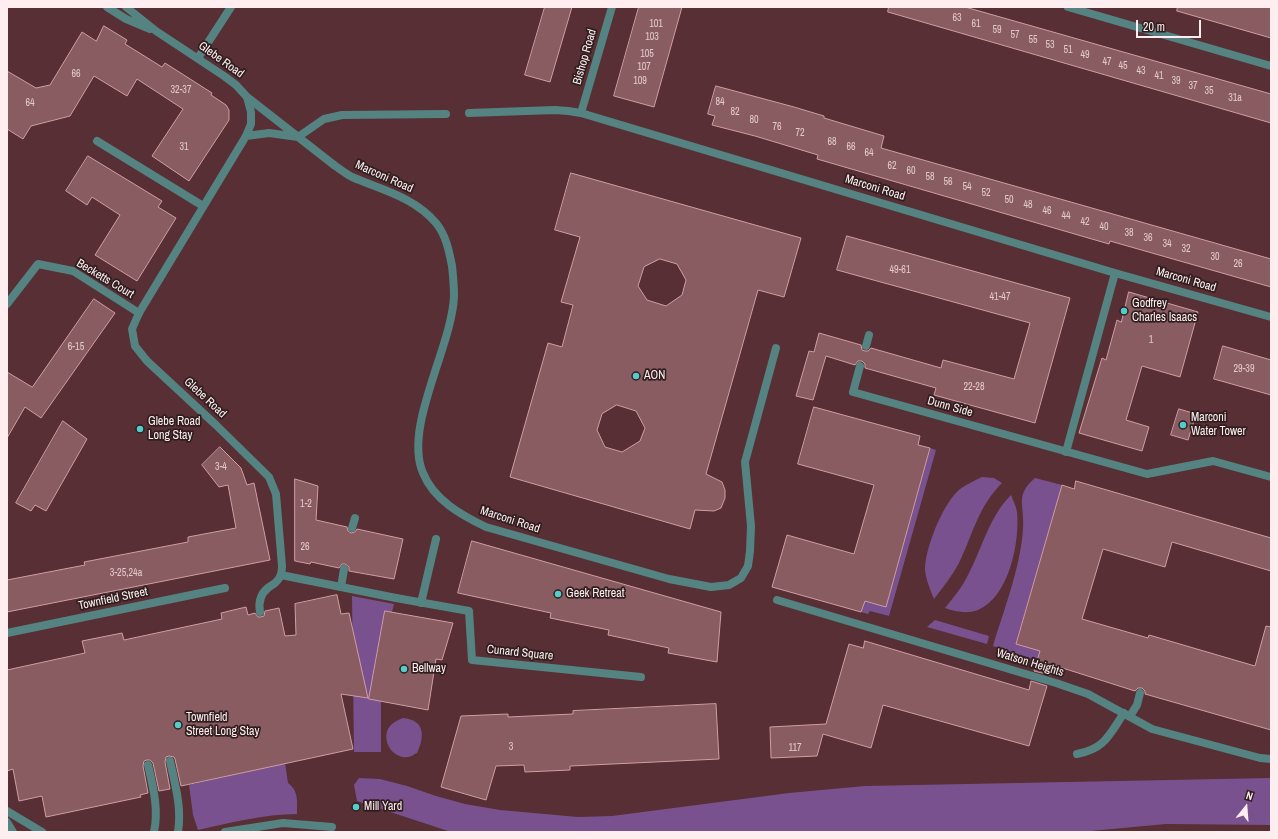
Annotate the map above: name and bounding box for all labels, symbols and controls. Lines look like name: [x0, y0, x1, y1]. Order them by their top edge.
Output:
house number: 63: [952, 12, 962, 24]
scale bar: [1138, 12, 1203, 38]
house number: 101: [649, 18, 663, 30]
house number: 61: [971, 18, 981, 30]
text: 20 m: [1143, 19, 1165, 35]
house number: 59: [992, 24, 1002, 36]
street label: Bishop Road: [570, 28, 600, 86]
house number: 57: [1010, 29, 1020, 41]
house number: 103: [645, 31, 659, 43]
house number: 55: [1028, 34, 1038, 46]
street label: Glebe Road: [196, 39, 246, 81]
house number: 53: [1045, 39, 1055, 51]
house number: 51: [1063, 44, 1073, 56]
house number: 105: [640, 48, 654, 60]
house number: 49: [1080, 49, 1090, 61]
house number: 47: [1102, 56, 1112, 68]
house number: 45: [1118, 60, 1128, 72]
house number: 107: [637, 61, 651, 73]
house number: 43: [1136, 65, 1146, 77]
house number: 66: [71, 68, 81, 80]
house number: 41: [1154, 70, 1164, 82]
house number: 109: [633, 75, 647, 87]
house number: 39: [1171, 75, 1181, 87]
house number: 37: [1188, 80, 1198, 92]
house number: 32-37: [171, 84, 191, 96]
house number: 35: [1204, 85, 1214, 97]
house number: 31a: [1228, 92, 1242, 104]
house number: 84: [715, 96, 725, 108]
house number: 64: [25, 97, 35, 109]
house number: 82: [730, 106, 740, 118]
house number: 80: [749, 114, 759, 126]
house number: 76: [772, 121, 782, 133]
house number: 72: [795, 127, 805, 139]
house number: 68: [827, 136, 837, 148]
house number: 31: [179, 141, 189, 153]
house number: 66: [846, 141, 856, 153]
house number: 64: [864, 147, 874, 159]
street label: Marconi Road: [353, 158, 415, 196]
house number: 62: [887, 160, 897, 172]
house number: 60: [906, 165, 916, 177]
house number: 58: [925, 171, 935, 183]
street label: Marconi Road: [843, 172, 907, 204]
house number: 56: [943, 176, 953, 188]
house number: 54: [962, 181, 972, 193]
house number: 52: [981, 187, 991, 199]
house number: 50: [1004, 194, 1014, 206]
house number: 48: [1023, 199, 1033, 211]
house number: 46: [1042, 205, 1052, 217]
house number: 44: [1061, 210, 1071, 222]
house number: 42: [1080, 216, 1090, 228]
house number: 40: [1099, 221, 1109, 233]
house number: 38: [1124, 227, 1134, 239]
house number: 36: [1143, 232, 1153, 244]
house number: 34: [1162, 238, 1172, 250]
house number: 32: [1181, 243, 1191, 255]
house number: 30: [1210, 251, 1220, 263]
street label: Becketts Court: [74, 256, 136, 302]
house number: 26: [1233, 258, 1243, 270]
house number: 49-61: [890, 264, 910, 276]
street label: Marconi Road: [1154, 265, 1218, 295]
house number: 41-47: [990, 291, 1010, 303]
place label: Godfrey Charles Isaacs: [1132, 297, 1197, 325]
marker: Godfrey Charles Isaacs: [1119, 306, 1129, 316]
house number: 1: [1149, 334, 1153, 346]
house number: 6-15: [68, 341, 84, 353]
house number: 29-39: [1234, 363, 1254, 375]
place label: AON: [644, 369, 665, 383]
marker: AON: [631, 371, 641, 381]
street label: Glebe Road: [181, 375, 229, 421]
house number: 22-28: [964, 381, 984, 393]
street label: Dunn Side: [926, 394, 974, 420]
place label: Marconi Water Tower: [1191, 411, 1246, 439]
place label: Glebe Road Long Stay: [148, 415, 201, 443]
marker: Marconi Water Tower: [1178, 420, 1188, 430]
marker: Glebe Road Long Stay: [135, 424, 145, 434]
house number: 3-4: [215, 461, 227, 473]
house number: 1-2: [300, 498, 312, 510]
street label: Marconi Road: [478, 504, 542, 536]
house number: 26: [300, 541, 310, 553]
house number: 3-25,24a: [110, 567, 142, 579]
street label: Townfield Street: [77, 585, 149, 613]
place label: Geek Retreat: [566, 587, 625, 601]
marker: Geek Retreat: [553, 589, 563, 599]
street label: Cunard Square: [486, 642, 554, 664]
street label: Watson Heights: [995, 646, 1065, 680]
place label: Bellway: [412, 662, 446, 676]
marker: Bellway: [399, 664, 409, 674]
place label: Townfield Street Long Stay: [186, 711, 259, 739]
marker: Townfield Street Long Stay: [173, 720, 183, 730]
house number: 3: [509, 741, 513, 753]
house number: 117: [788, 742, 802, 754]
north arrow: [1226, 787, 1266, 827]
text: N: [1244, 788, 1255, 803]
place label: Mill Yard: [364, 800, 402, 814]
marker: Mill Yard: [351, 802, 361, 812]

